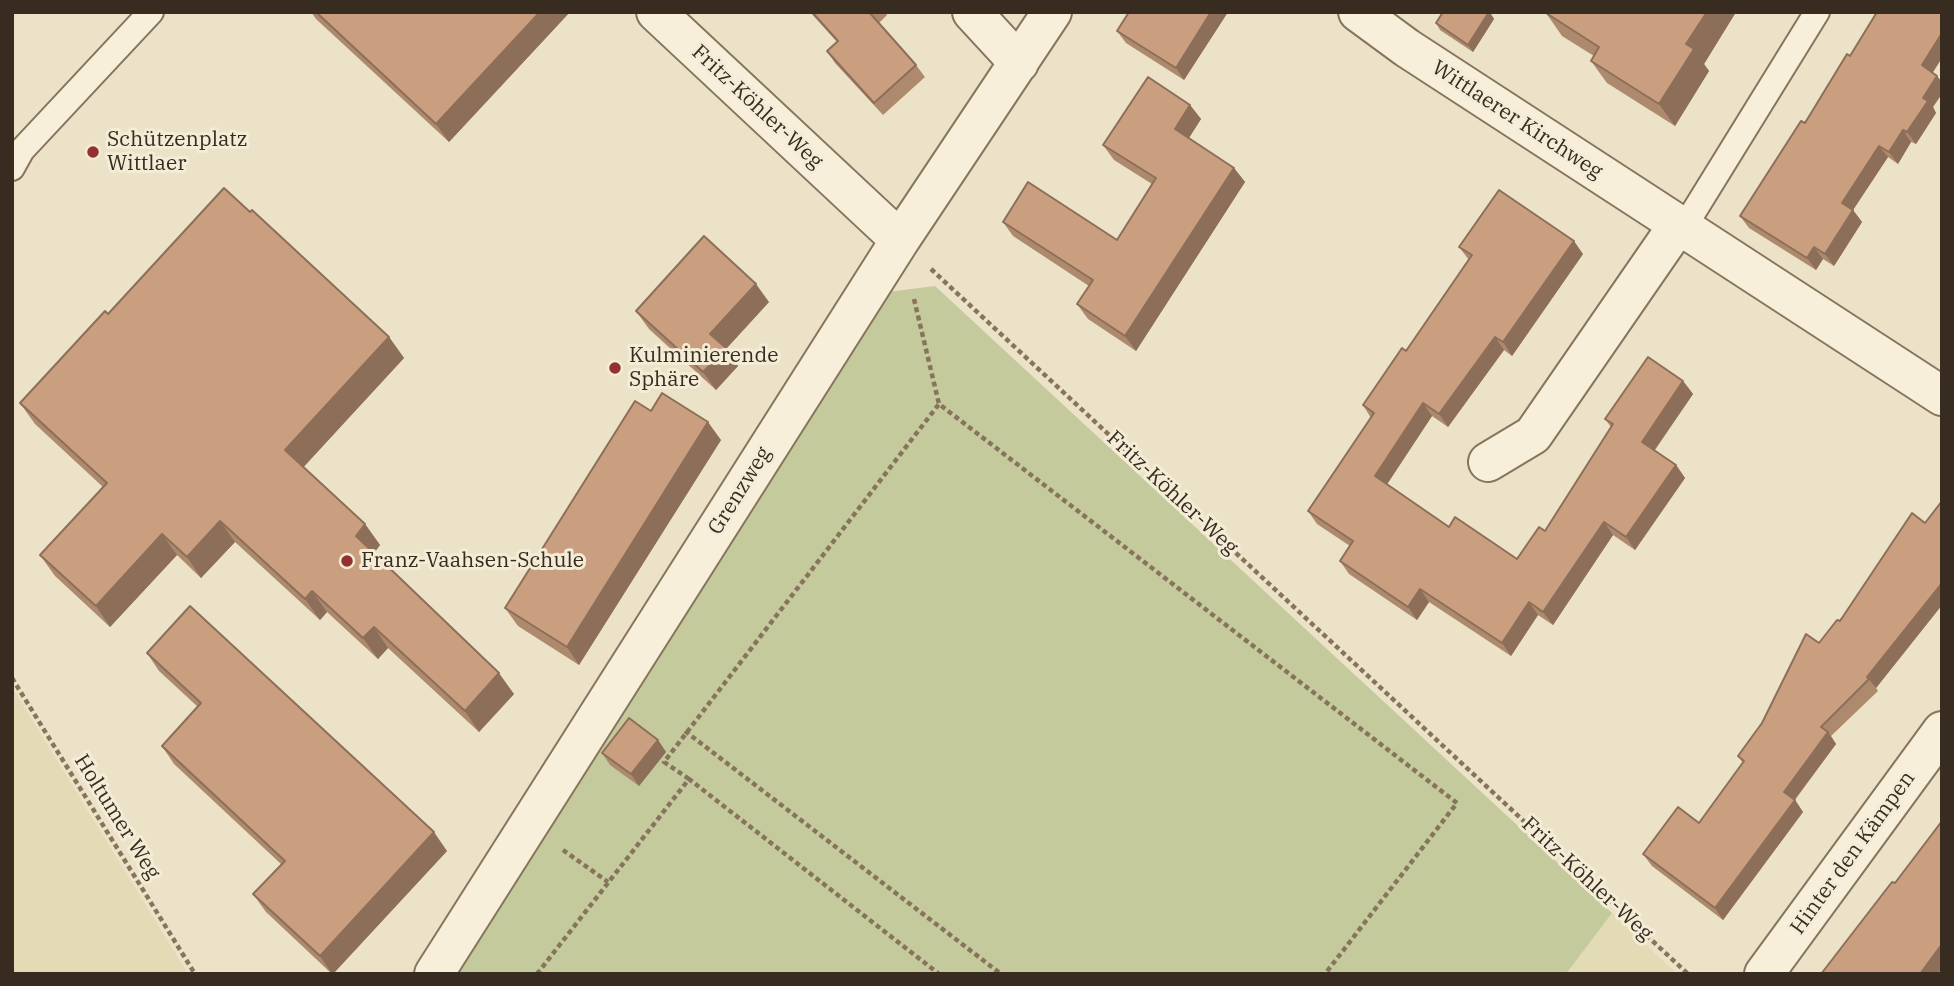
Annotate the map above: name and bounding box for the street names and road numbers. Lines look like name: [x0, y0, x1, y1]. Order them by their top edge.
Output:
street label: Fritz-Köhler-Weg: [686, 40, 828, 174]
street label: Wittlaerer Kirchweg: [1427, 55, 1607, 185]
street label: Fritz-Köhler-Weg: [1101, 426, 1243, 560]
street label: Grenzweg: [703, 442, 777, 540]
street label: Holtumer Weg: [69, 750, 165, 884]
street label: Hinter den Kämpen: [1785, 767, 1921, 939]
street label: Fritz-Köhler-Weg: [1516, 812, 1658, 946]

